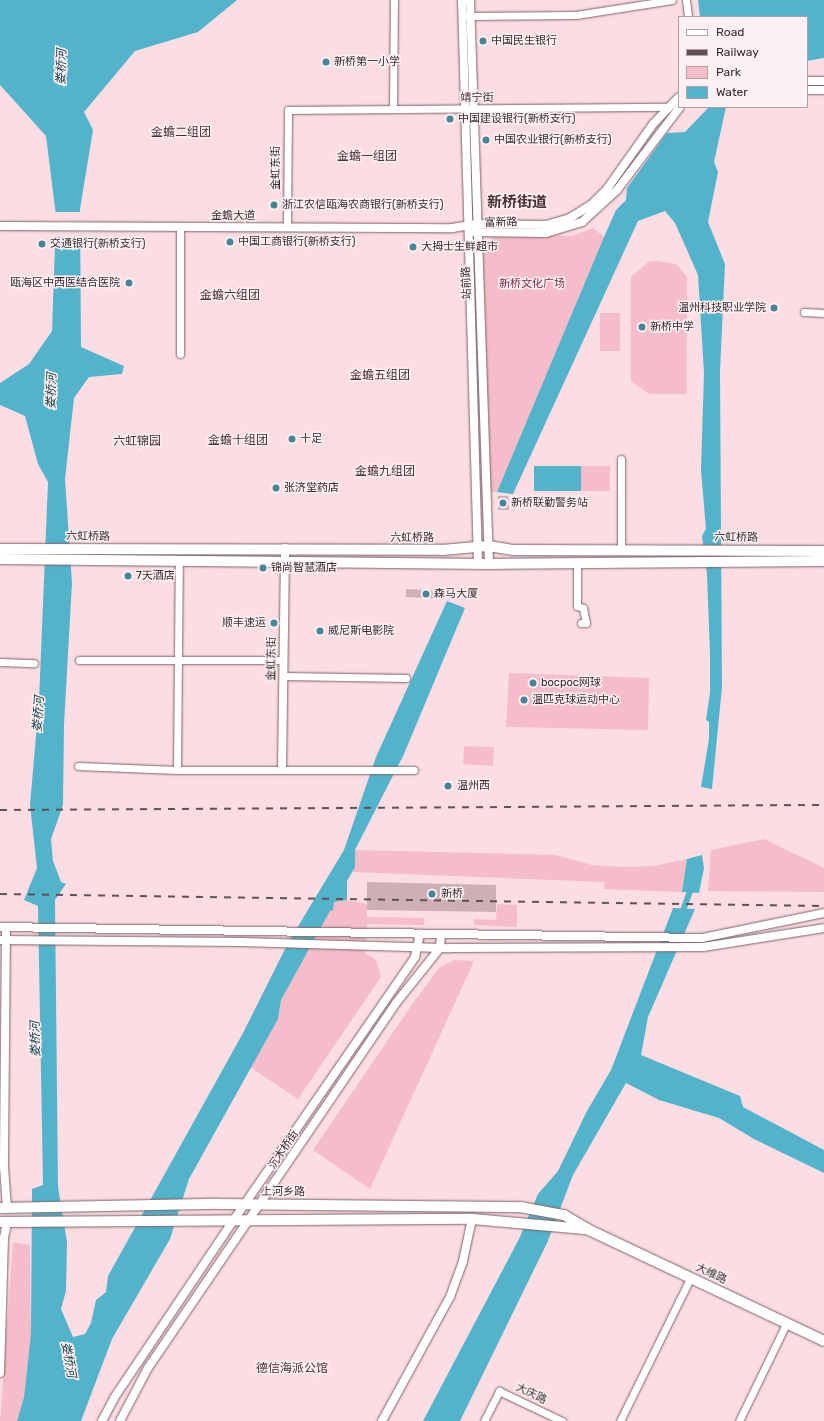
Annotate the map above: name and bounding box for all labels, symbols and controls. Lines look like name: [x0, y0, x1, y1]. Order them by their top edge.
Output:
legend: [678, 16, 808, 108]
text: Road: [716, 25, 744, 39]
place label: 中国民生银行: [491, 34, 557, 48]
marker: 中国民生银行: [478, 36, 488, 46]
text: Railway: [716, 45, 759, 59]
water label: 娄桥河: [54, 49, 70, 85]
place label: 新桥第一小学: [334, 55, 400, 69]
marker: 新桥第一小学: [321, 57, 331, 67]
text: Park: [716, 65, 741, 79]
text: Water: [716, 85, 748, 99]
street label: 靖宁街: [461, 91, 493, 105]
place label: 中国建设银行(新桥支行): [458, 112, 575, 126]
marker: 中国建设银行(新桥支行): [445, 114, 455, 124]
district label: 金蟾二组团: [151, 126, 211, 140]
place label: 中国农业银行(新桥支行): [494, 133, 611, 147]
marker: 中国农业银行(新桥支行): [481, 135, 491, 145]
street label: 金虹东街: [269, 146, 283, 190]
district label: 金蟾一组团: [337, 150, 397, 164]
district label: 新桥街道: [487, 194, 547, 212]
place label: 浙江农信瓯海农商银行(新桥支行): [282, 198, 443, 212]
marker: 浙江农信瓯海农商银行(新桥支行): [269, 200, 279, 210]
street label: 金蟾大道: [211, 209, 255, 223]
street label: 富新路: [484, 216, 518, 230]
place label: 中国工商银行(新桥支行): [238, 235, 355, 249]
place label: 交通银行(新桥支行): [50, 237, 145, 251]
marker: 中国工商银行(新桥支行): [225, 237, 235, 247]
marker: 交通银行(新桥支行): [37, 239, 47, 249]
place label: 大拇士生鲜超市: [421, 240, 498, 254]
marker: 大拇士生鲜超市: [408, 242, 418, 252]
street label: 站前路: [460, 266, 474, 300]
place label: 瓯海区中西医结合医院: [10, 276, 120, 290]
marker: 瓯海区中西医结合医院: [123, 277, 135, 289]
park label: 新桥文化广场: [499, 277, 565, 291]
district label: 金蟾六组团: [200, 289, 260, 303]
place label: 温州科技职业学院: [678, 301, 766, 315]
marker: 温州科技职业学院: [769, 303, 779, 313]
place label: 新桥中学: [650, 320, 694, 334]
marker: 新桥中学: [637, 322, 647, 332]
district label: 金蟾五组团: [350, 369, 410, 383]
water label: 娄桥河: [44, 373, 60, 409]
place label: 十足: [300, 432, 322, 446]
district label: 金蟾十组团: [208, 434, 268, 448]
marker: 十足: [287, 434, 297, 444]
district label: 六虹锦园: [113, 435, 161, 449]
district label: 金蟾九组团: [355, 465, 415, 479]
place label: 张济堂药店: [284, 481, 339, 495]
marker: 张济堂药店: [271, 483, 281, 493]
place label: 新桥联勤警务站: [511, 496, 588, 510]
marker: 新桥联勤警务站: [498, 498, 508, 508]
street label: 六虹桥路: [66, 530, 110, 544]
street label: 六虹桥路: [390, 531, 434, 545]
street label: 六虹桥路: [714, 531, 758, 545]
place label: 锦尚智慧酒店: [271, 561, 337, 575]
marker: 锦尚智慧酒店: [258, 563, 268, 573]
place label: 7天酒店: [136, 569, 175, 583]
marker: 7天酒店: [123, 571, 133, 581]
place label: 森马大厦: [434, 587, 478, 601]
marker: 森马大厦: [421, 589, 431, 599]
place label: 顺丰速运: [222, 616, 266, 630]
marker: 顺丰速运: [269, 618, 279, 628]
place label: 威尼斯电影院: [328, 624, 394, 638]
marker: 威尼斯电影院: [315, 626, 325, 636]
street label: 金虹东街: [265, 637, 279, 681]
place label: bocpoc网球: [541, 676, 601, 690]
marker: bocpoc网球: [528, 678, 538, 688]
place label: 温匹克球运动中心: [532, 693, 620, 707]
marker: 温匹克球运动中心: [519, 695, 529, 705]
water label: 娄桥河: [31, 696, 47, 732]
place label: 温州西: [457, 779, 490, 793]
marker: 温州西: [442, 780, 454, 792]
place label: 新桥: [441, 887, 463, 901]
marker: 新桥: [426, 888, 438, 900]
water label: 娄桥河: [28, 1021, 44, 1057]
street label: 沉木桥街: [266, 1128, 302, 1172]
street label: 上河乡路: [261, 1185, 305, 1199]
street label: 大维路: [693, 1261, 729, 1287]
water label: 娄桥河: [58, 1341, 78, 1379]
district label: 德信海派公馆: [256, 1362, 328, 1376]
street label: 大庆路: [513, 1381, 549, 1407]

